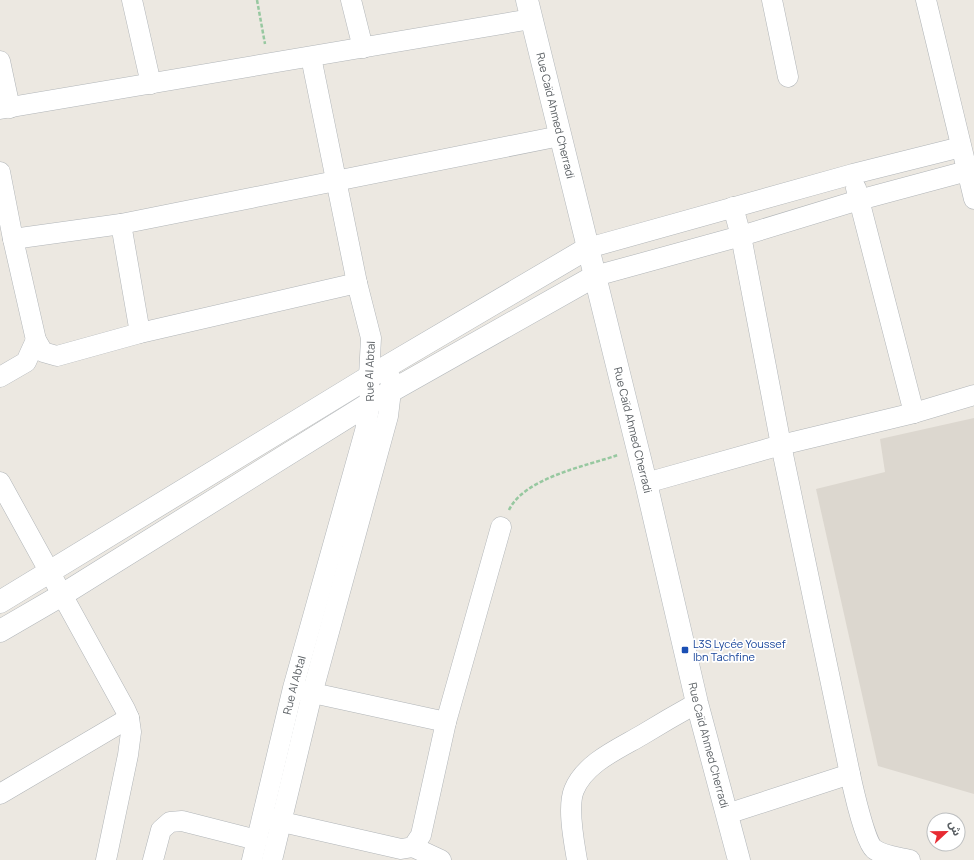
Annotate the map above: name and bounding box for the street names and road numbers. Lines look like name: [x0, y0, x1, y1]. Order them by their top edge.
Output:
street label: Rue Caïd Ahmed Cherradi: [533, 51, 579, 180]
street label: Rue Al Abtal: [361, 341, 378, 402]
street label: Rue Caïd Ahmed Cherradi: [611, 365, 656, 494]
street label: Rue Al Abtal: [279, 654, 309, 716]
street label: Rue Caïd Ahmed Cherradi: [685, 681, 733, 809]

